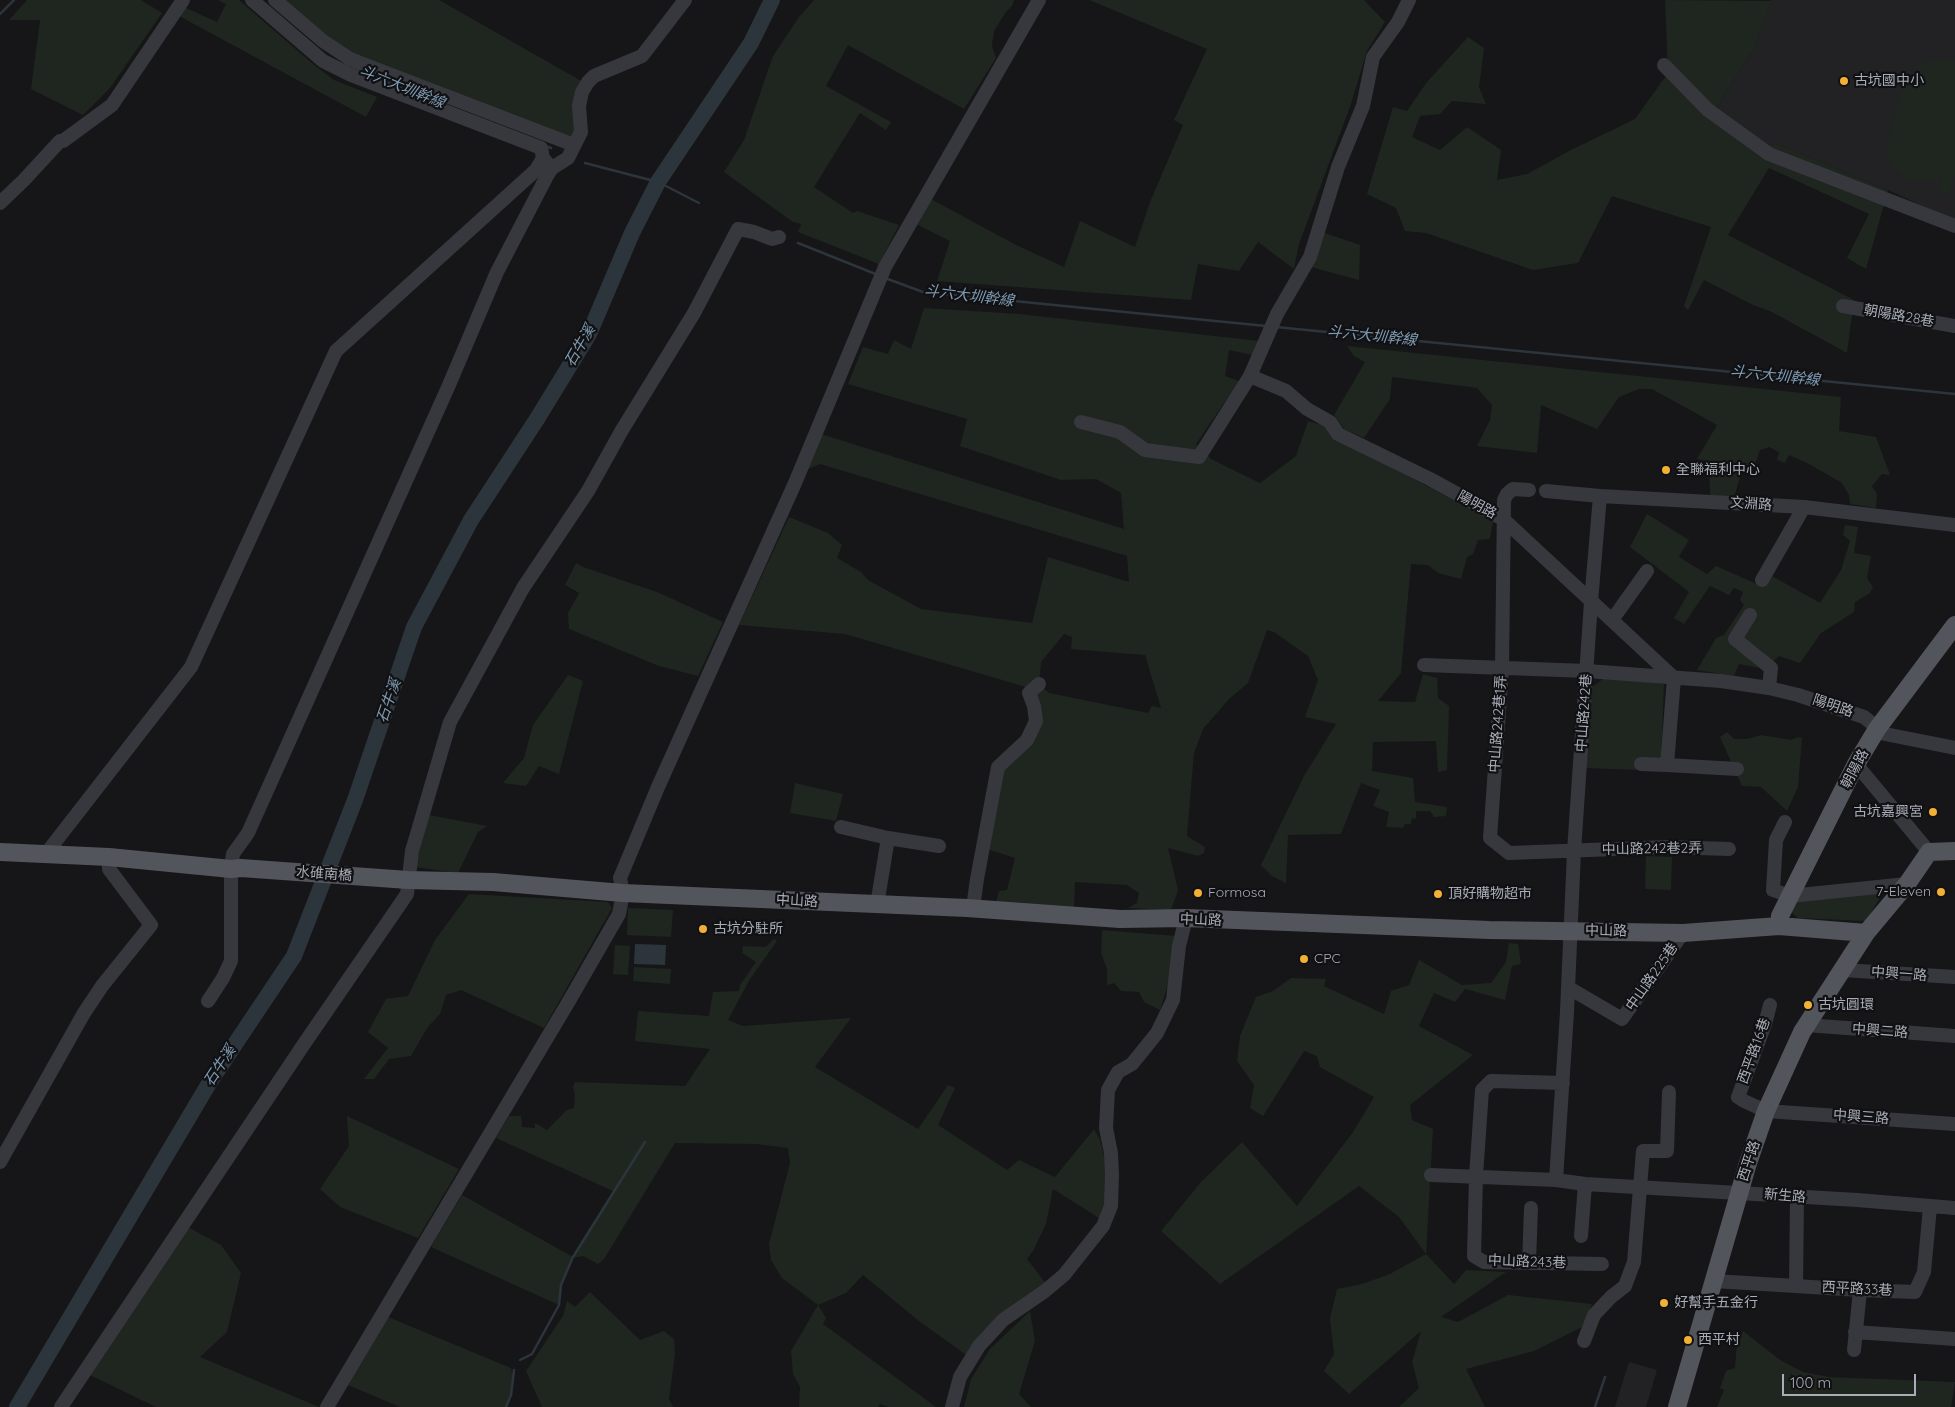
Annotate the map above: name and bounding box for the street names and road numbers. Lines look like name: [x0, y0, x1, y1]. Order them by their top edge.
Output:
street label: 朝陽路28巷: [1862, 302, 1936, 330]
street label: 陽明路: [1455, 487, 1499, 523]
street label: 文淵路: [1729, 494, 1773, 514]
street label: 中山路242巷: [1573, 673, 1595, 753]
street label: 中山路242巷1弄: [1486, 675, 1510, 773]
street label: 陽明路: [1810, 691, 1856, 721]
street label: 朝陽路: [1838, 747, 1872, 791]
street label: 中山路242巷2弄: [1602, 840, 1702, 858]
street label: 水碓南橋: [295, 864, 353, 884]
street label: 中山路: [776, 892, 818, 910]
street label: 中山路: [1180, 911, 1222, 929]
street label: 中山路: [1585, 922, 1627, 940]
street label: 中山路225巷: [1622, 940, 1682, 1014]
street label: 中興一路: [1870, 964, 1928, 984]
street label: 西平路16巷: [1734, 1016, 1774, 1086]
street label: 中興二路: [1851, 1021, 1909, 1041]
street label: 中興三路: [1832, 1107, 1890, 1127]
street label: 西平路: [1735, 1138, 1763, 1184]
street label: 新生路: [1763, 1186, 1807, 1206]
street label: 中山路243巷: [1488, 1252, 1566, 1272]
street label: 西平路33巷: [1821, 1279, 1893, 1299]

